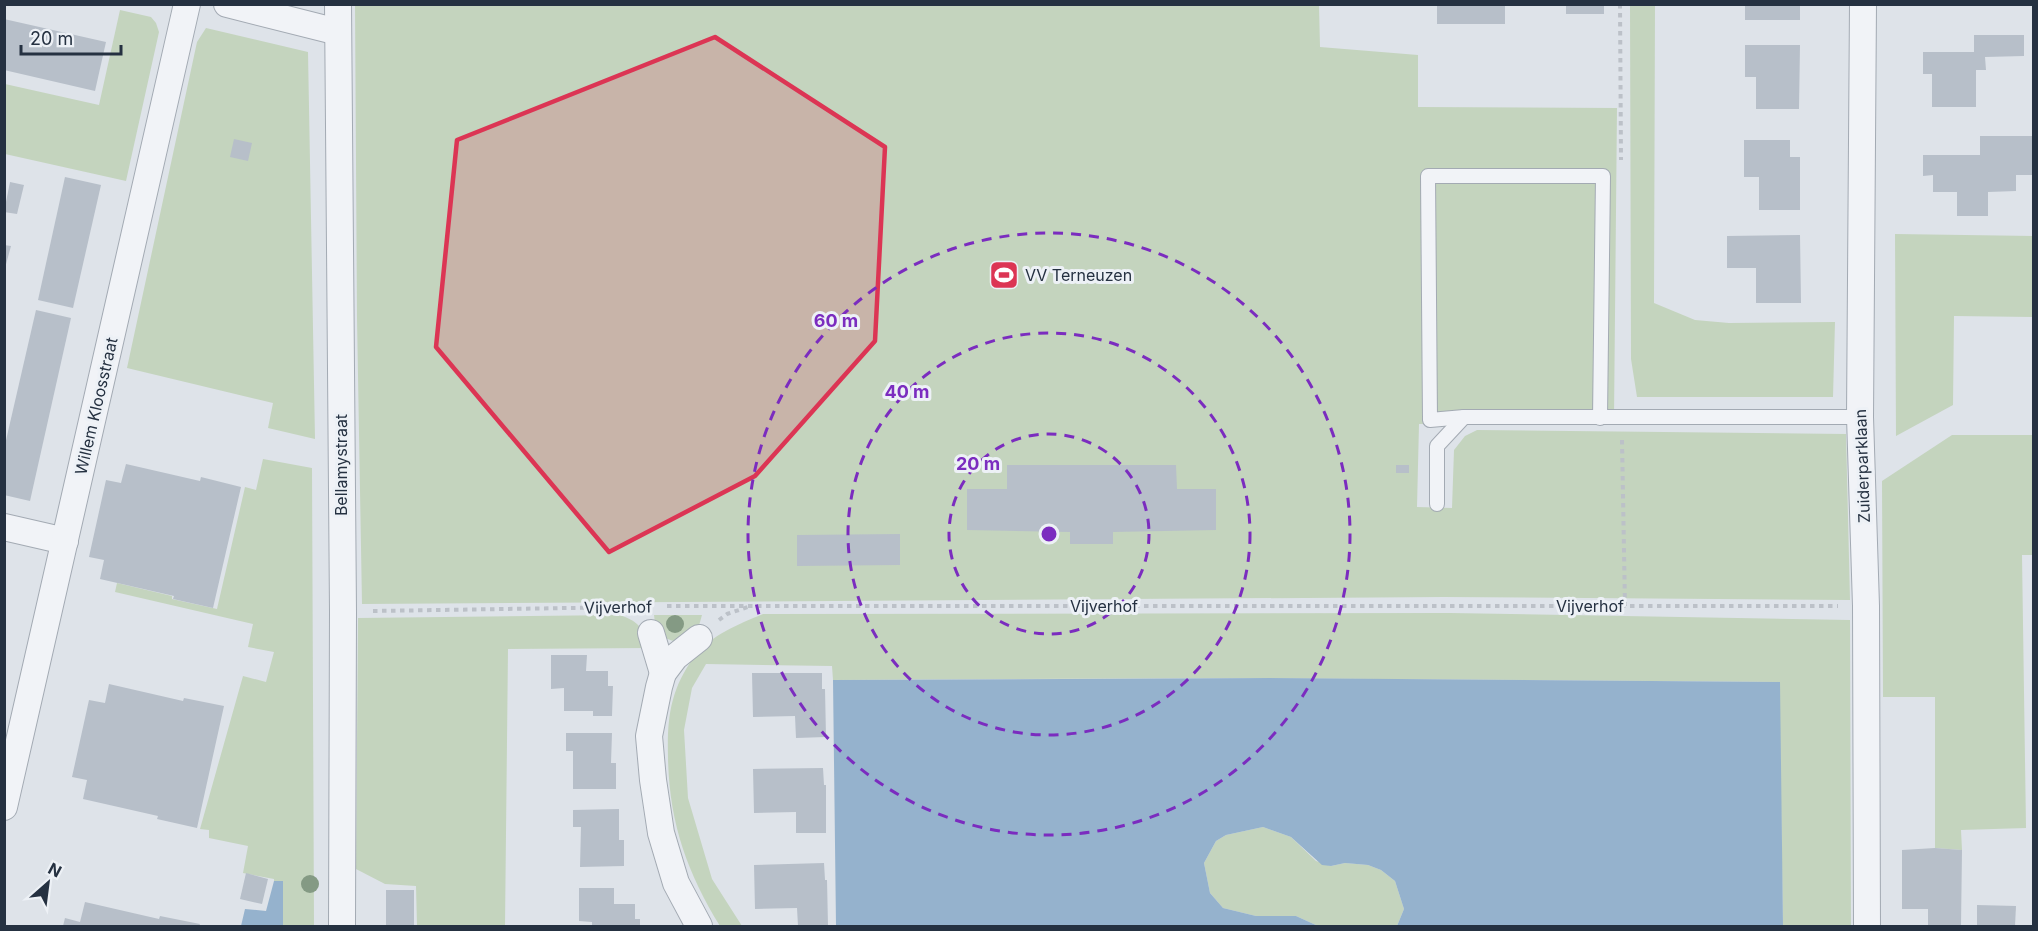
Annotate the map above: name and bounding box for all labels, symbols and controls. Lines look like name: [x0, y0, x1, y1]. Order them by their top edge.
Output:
scale bar: [21, 18, 122, 56]
text: 20 m: [30, 28, 73, 49]
sports icon: VV Terneuzen: [988, 259, 1020, 291]
place label: VV Terneuzen: [1025, 265, 1132, 285]
text: 60 m: [814, 310, 858, 331]
street label: Willem Kloosstraat: [70, 335, 122, 477]
text: 40 m: [885, 381, 930, 402]
street label: Zuiderparklaan: [1850, 409, 1874, 523]
street label: Bellamystraat: [331, 414, 351, 516]
text: 20 m: [956, 453, 1000, 474]
centre of rings: [1039, 524, 1059, 544]
street label: Vijverhof: [584, 596, 652, 618]
street label: Vijverhof: [1070, 596, 1138, 616]
street label: Vijverhof: [1556, 596, 1624, 616]
north arrow: [18, 853, 78, 913]
text: N: [45, 858, 65, 881]

